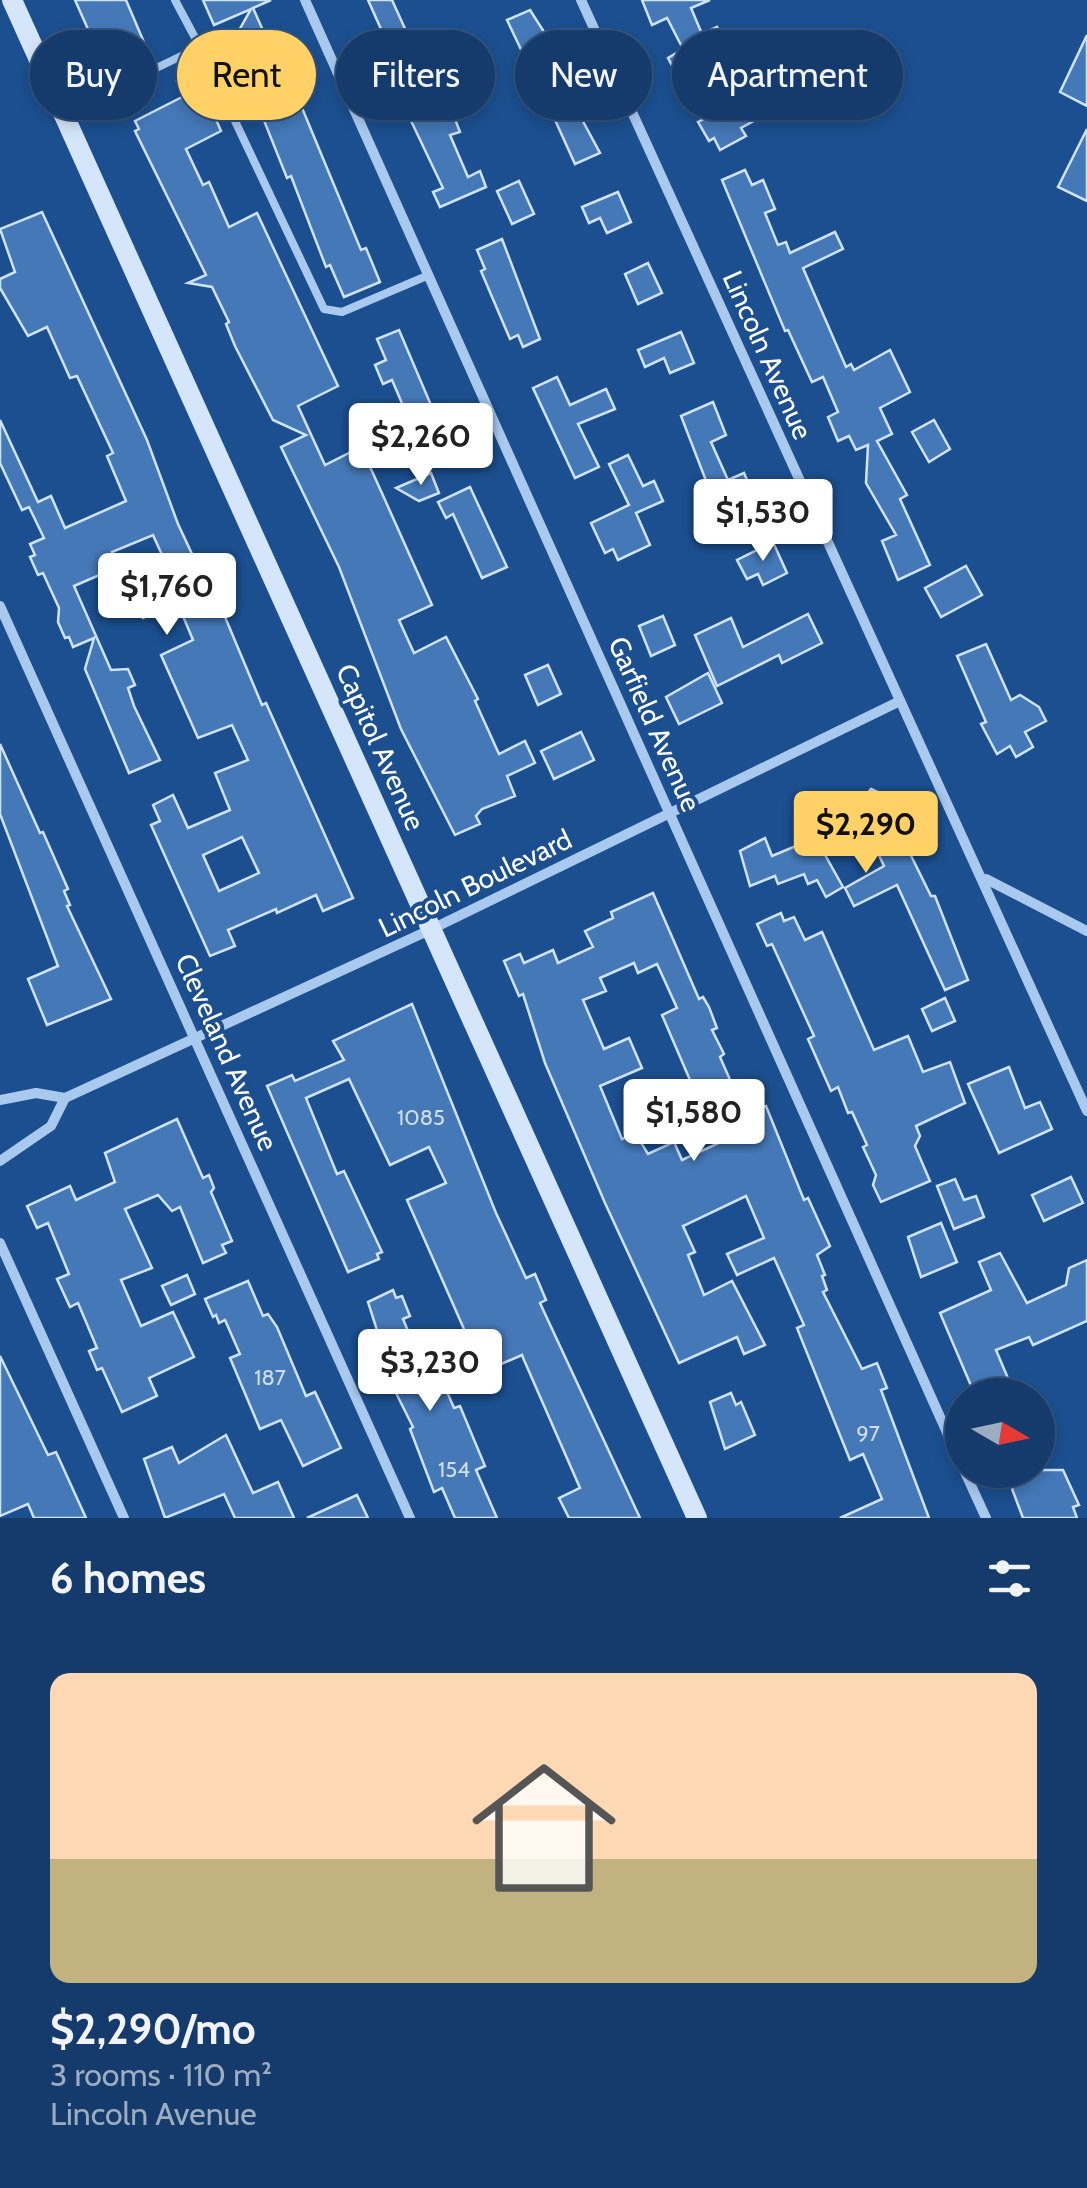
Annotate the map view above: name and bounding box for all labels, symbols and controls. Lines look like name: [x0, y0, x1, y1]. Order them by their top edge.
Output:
chip: Buy: [30, 30, 157, 120]
chip: Rent: [177, 30, 316, 120]
chip: Filters: [336, 30, 495, 120]
chip: New: [515, 30, 652, 120]
chip: Apartment: [672, 30, 903, 120]
street label: Lincoln Avenue: [716, 265, 820, 445]
pin: $2,260: [340, 403, 502, 488]
text: $2,260: [371, 416, 471, 455]
pin: $1,530: [682, 479, 844, 564]
text: $1,530: [716, 492, 810, 531]
pin: $1,760: [86, 553, 248, 638]
text: $1,760: [120, 566, 214, 605]
street label: Garfield Avenue: [601, 631, 709, 817]
street label: Capitol Avenue: [329, 658, 433, 836]
pin: $2,290: [785, 791, 947, 876]
text: $2,290: [816, 804, 916, 843]
street label: Lincoln Boulevard: [373, 822, 577, 944]
street label: Cleveland Avenue: [168, 948, 286, 1156]
pin: $1,580: [613, 1079, 775, 1164]
text: $1,580: [646, 1092, 742, 1131]
house number: 1085: [397, 1104, 445, 1131]
pin: $3,230: [349, 1329, 511, 1414]
text: $3,230: [380, 1342, 480, 1381]
house number: 187: [254, 1364, 286, 1391]
north arrow: [945, 1378, 1055, 1488]
map controls: [945, 1378, 1055, 1488]
house number: 97: [856, 1420, 880, 1447]
house number: 154: [438, 1456, 470, 1483]
icon: filters: [982, 1551, 1037, 1606]
text: 6 homes: [50, 1552, 206, 1604]
icon: home: [454, 1738, 634, 1918]
text: $2,290/mo: [50, 2003, 256, 2055]
text: 3 rooms · 110 m²: [50, 2055, 272, 2094]
text: Lincoln Avenue: [50, 2094, 257, 2133]

